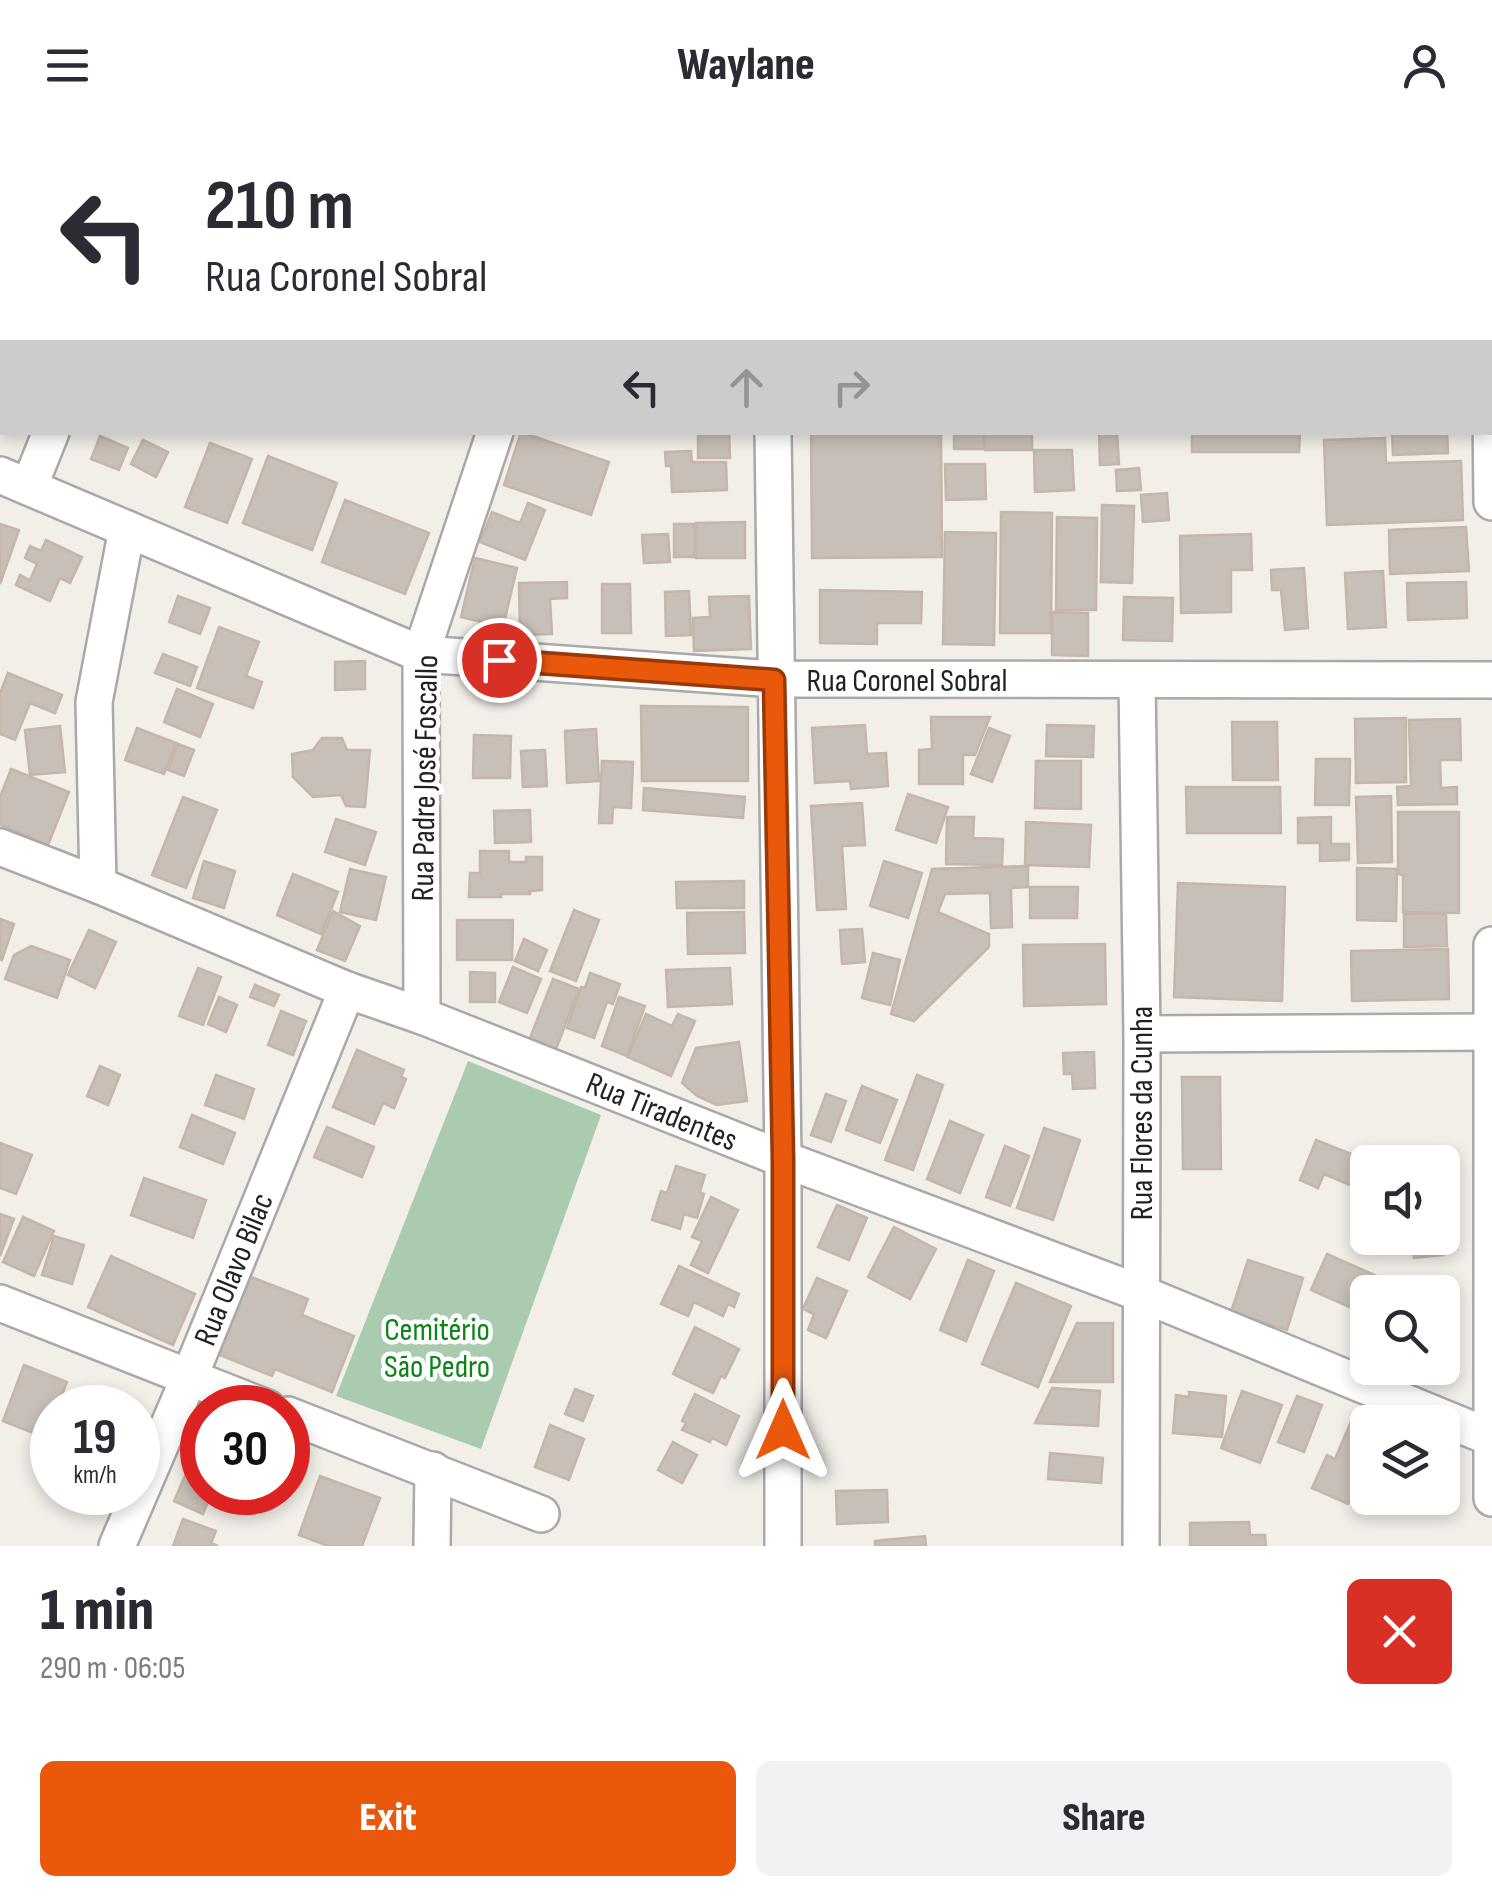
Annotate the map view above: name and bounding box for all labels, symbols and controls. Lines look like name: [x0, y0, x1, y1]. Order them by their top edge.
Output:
icon: menu: [40, 38, 95, 93]
text: Waylane: [677, 38, 815, 93]
icon: person: [1397, 38, 1452, 93]
text: 210 m: [205, 165, 354, 249]
icon: left: [40, 170, 170, 300]
text: Rua Coronel Sobral: [205, 250, 487, 305]
icon: left: [614, 360, 669, 415]
icon: ahead: [719, 360, 774, 415]
icon: right: [824, 360, 879, 415]
pin: [457, 618, 542, 703]
icon: arrive: [472, 633, 527, 688]
street label: Rua Padre José Foscallo: [404, 654, 447, 902]
street label: Rua Coronel Sobral: [807, 662, 1007, 701]
street label: Rua Flores da Cunha: [1123, 1006, 1162, 1220]
street label: Rua Tiradentes: [580, 1064, 743, 1160]
map controls: [1350, 1145, 1460, 1515]
button: sound: [1350, 1145, 1460, 1255]
street label: Rua Olavo Bilac: [186, 1188, 283, 1352]
button: search: [1350, 1275, 1460, 1385]
park label: Cemitério São Pedro: [384, 1311, 490, 1387]
position arrow: [731, 1378, 835, 1482]
speed limit sign: 30: [180, 1385, 310, 1515]
button: layers: [1350, 1405, 1460, 1515]
text: 19: [73, 1408, 117, 1468]
text: km/h: [73, 1460, 117, 1491]
text: 1 min: [40, 1575, 154, 1647]
button: close: [1347, 1579, 1452, 1684]
text: 290 m · 06:05: [40, 1649, 185, 1688]
button: Exit: [40, 1761, 736, 1876]
button: Share: [756, 1761, 1452, 1876]

